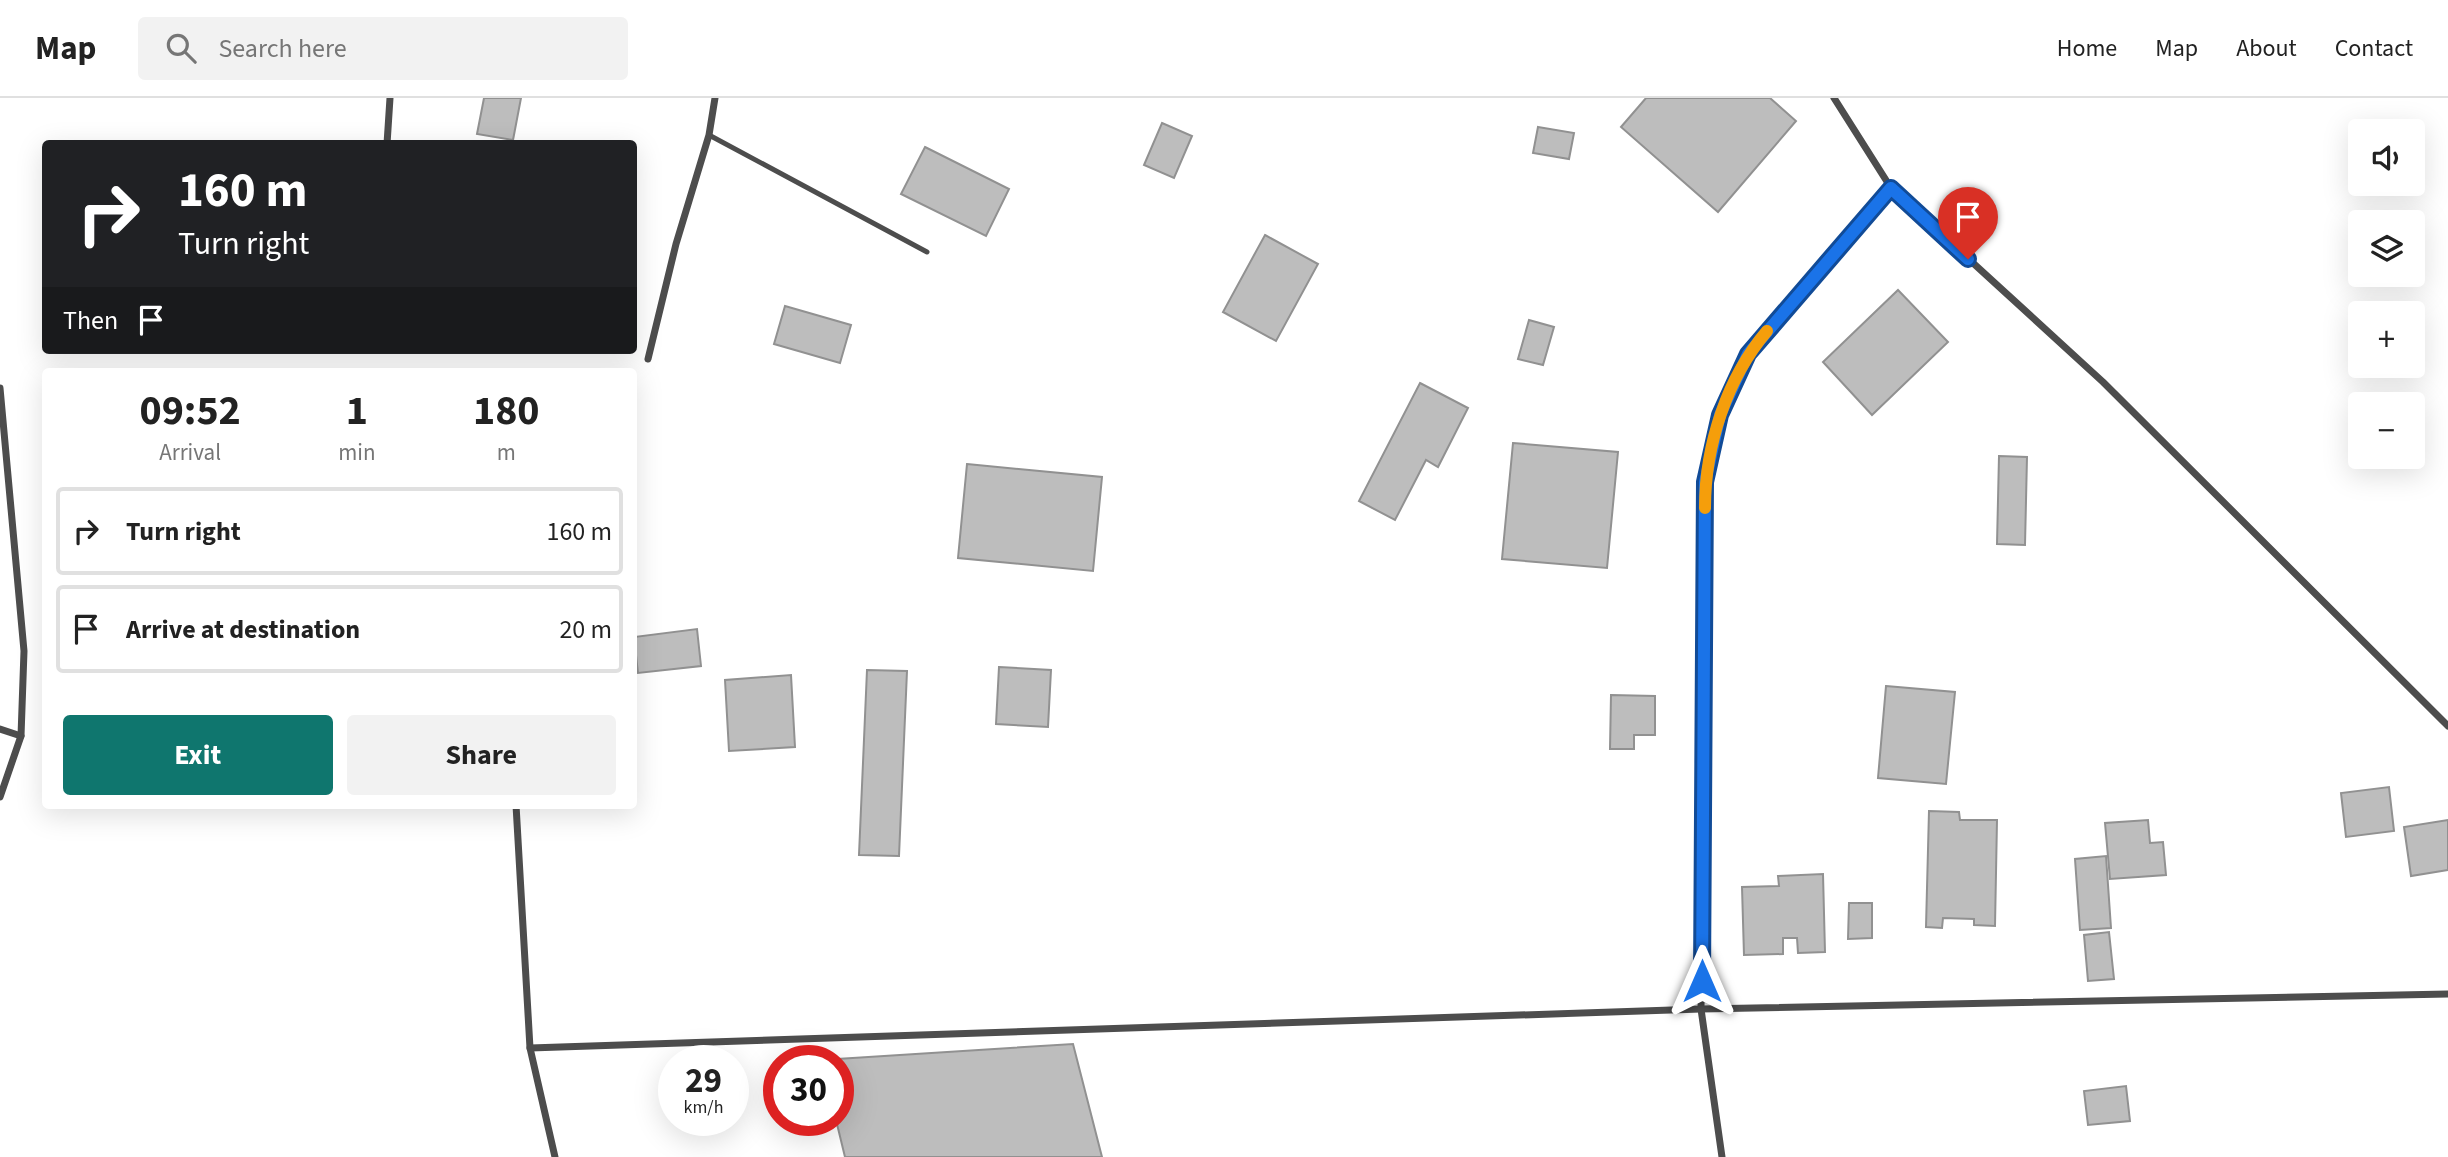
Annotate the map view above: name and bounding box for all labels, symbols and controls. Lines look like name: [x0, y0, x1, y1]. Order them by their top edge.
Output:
search box: [138, 17, 628, 80]
text: Map: [35, 25, 96, 72]
icon: search: [162, 29, 200, 67]
text: Search here: [218, 30, 347, 67]
text: Home: [2057, 31, 2117, 66]
text: Map: [2155, 31, 2198, 66]
text: About: [2236, 31, 2297, 66]
text: Contact: [2335, 31, 2413, 66]
map controls: [2348, 119, 2425, 469]
button: sound: [2348, 119, 2425, 196]
text: 160 m: [178, 156, 307, 226]
icon: right: [63, 168, 154, 259]
pin: [1938, 187, 1998, 259]
icon: arrive: [1949, 198, 1987, 236]
button: layers: [2348, 210, 2425, 287]
text: Turn right: [178, 221, 309, 267]
icon: arrive: [132, 301, 170, 339]
button: +: [2348, 301, 2425, 378]
text: Then: [63, 302, 118, 339]
text: 09:52: [139, 381, 241, 441]
text: 1: [346, 381, 368, 441]
text: 180: [473, 381, 540, 441]
button: −: [2348, 392, 2425, 469]
text: Arrival: [159, 436, 221, 469]
text: min: [338, 436, 376, 469]
text: m: [497, 436, 516, 469]
icon: right: [67, 512, 105, 550]
text: Turn right: [126, 513, 241, 550]
text: 160 m: [546, 513, 612, 550]
icon: arrive: [67, 610, 105, 648]
text: Arrive at destination: [126, 611, 360, 648]
text: 20 m: [559, 611, 612, 648]
button: Exit: [63, 715, 333, 795]
button: Share: [347, 715, 616, 795]
position arrow: [1665, 944, 1739, 1018]
speed limit sign: 30: [763, 1045, 854, 1136]
text: 29: [685, 1056, 722, 1106]
text: km/h: [684, 1095, 723, 1120]

